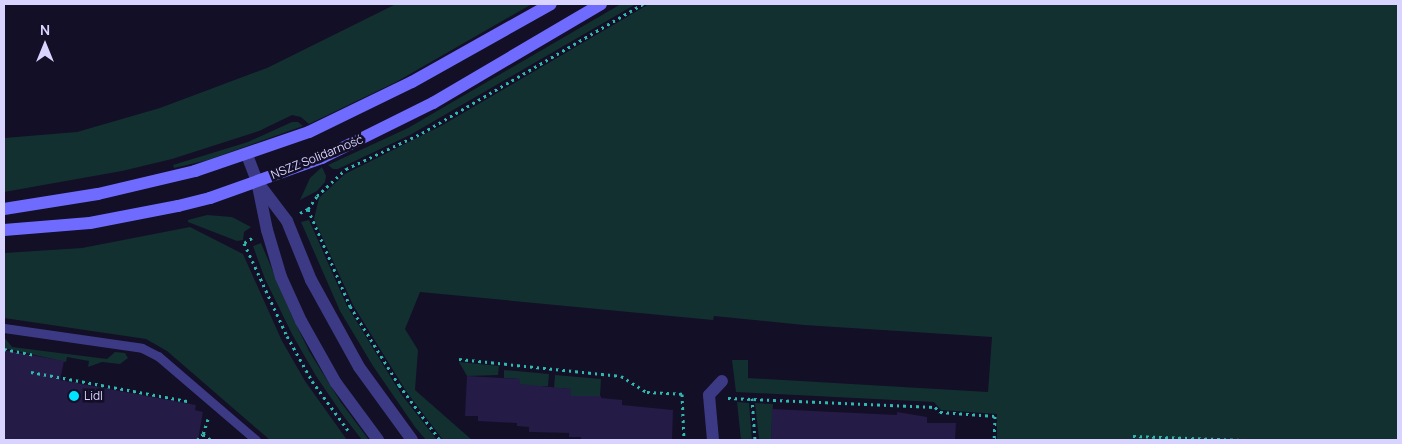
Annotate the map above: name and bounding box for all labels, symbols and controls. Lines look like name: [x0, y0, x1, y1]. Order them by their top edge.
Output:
north arrow: [20, 20, 70, 70]
text: N: [40, 20, 50, 39]
street label: NSZZ Solidarność: [269, 132, 365, 182]
place label: Lidl: [84, 389, 103, 403]
marker: Lidl: [68, 390, 80, 402]

